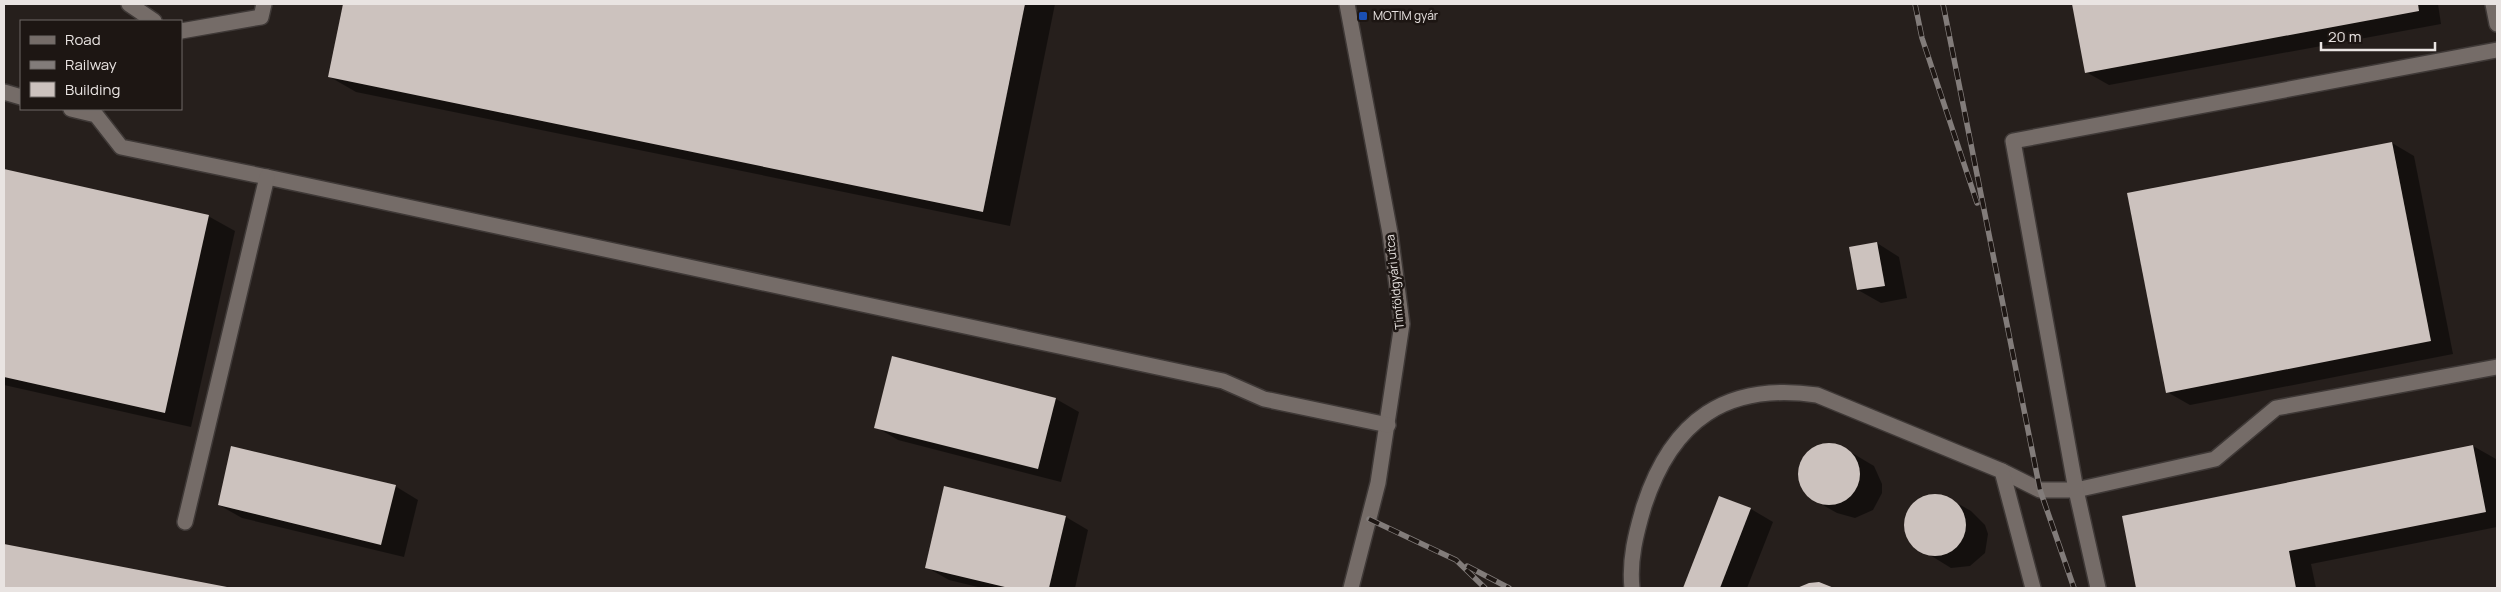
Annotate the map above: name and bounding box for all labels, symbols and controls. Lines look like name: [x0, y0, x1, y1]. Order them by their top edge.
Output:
place label: MOTIM gyár: [1373, 7, 1439, 24]
marker: MOTIM gyár: [1357, 10, 1369, 22]
legend: [20, 20, 182, 110]
scale bar: [2321, 20, 2435, 52]
text: 20 m: [2328, 26, 2361, 47]
text: Road: [65, 29, 101, 50]
text: Railway: [65, 54, 117, 75]
text: Building: [65, 79, 120, 100]
street label: Timföldgyári utca: [1381, 234, 1408, 330]

